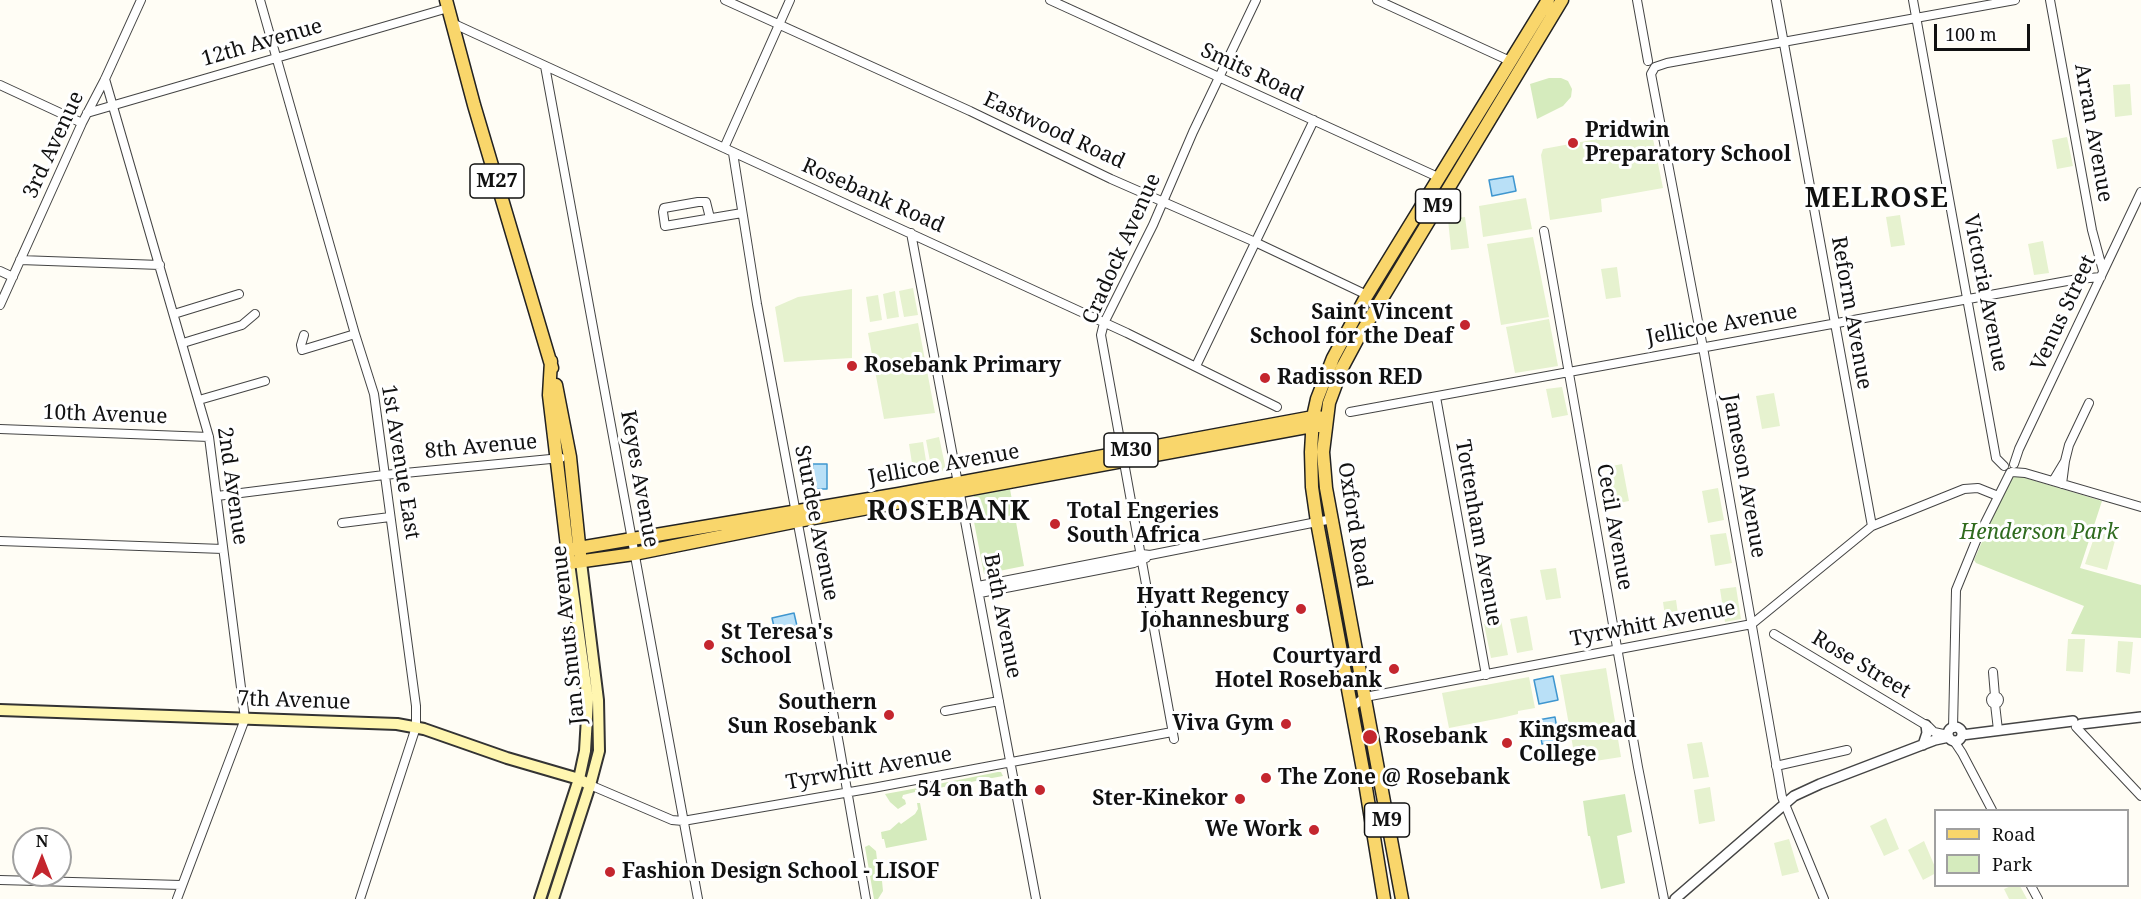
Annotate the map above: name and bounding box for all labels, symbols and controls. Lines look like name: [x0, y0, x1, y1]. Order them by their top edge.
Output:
scale bar: [1937, 12, 2033, 50]
street label: 12th Avenue: [199, 14, 325, 72]
text: 100 m: [1945, 22, 1997, 46]
street label: Smits Road: [1196, 38, 1308, 108]
street label: Arran Avenue: [2068, 62, 2118, 204]
street label: Eastwood Road: [979, 87, 1129, 175]
street label: 3rd Avenue: [18, 88, 90, 202]
place label: Pridwin Preparatory School: [1585, 118, 1791, 168]
marker: Pridwin Preparatory School: [1566, 136, 1580, 150]
street label: Rosebank Road: [798, 153, 948, 239]
road number: M27: [470, 164, 524, 198]
street label: Cradock Avenue: [1077, 170, 1167, 328]
district label: MELROSE: [1805, 183, 1949, 215]
road number: M9: [1416, 189, 1460, 223]
street label: Victoria Avenue: [1957, 212, 2013, 374]
street label: Reform Avenue: [1825, 234, 1877, 392]
street label: Venus Street: [2026, 251, 2102, 375]
street label: Jellicoe Avenue: [1645, 299, 1799, 351]
place label: Saint Vincent School for the Deaf: [1250, 300, 1453, 350]
marker: Saint Vincent School for the Deaf: [1458, 318, 1472, 332]
place label: Rosebank Primary: [864, 353, 1061, 379]
marker: Rosebank Primary: [845, 359, 859, 373]
place label: Radisson RED: [1277, 365, 1423, 391]
marker: Radisson RED: [1258, 371, 1272, 385]
street label: 1st Avenue East: [375, 383, 425, 541]
street label: Jameson Avenue: [1717, 392, 1771, 560]
street label: 10th Avenue: [42, 400, 168, 430]
street label: Keyes Avenue: [615, 409, 663, 549]
street label: 2nd Avenue: [211, 425, 253, 547]
street label: 8th Avenue: [424, 430, 538, 464]
road number: M30: [1104, 433, 1158, 467]
street label: Tottenham Avenue: [1449, 438, 1507, 628]
street label: Jellicoe Avenue: [867, 439, 1021, 491]
street label: Sturdee Avenue: [789, 443, 843, 603]
street label: Oxford Road: [1332, 461, 1376, 589]
street label: Cecil Avenue: [1590, 462, 1638, 592]
district label: ROSEBANK: [867, 496, 1031, 528]
place label: Total Engeries South Africa: [1067, 499, 1219, 549]
marker: Total Engeries South Africa: [1048, 517, 1062, 531]
park label: Henderson Park: [1960, 520, 2118, 546]
street label: Jan Smuts Avenue: [547, 544, 591, 726]
street label: Bath Avenue: [978, 551, 1026, 681]
place label: Hyatt Regency Johannesburg: [1137, 584, 1289, 634]
street label: Tyrwhitt Avenue: [1568, 596, 1738, 652]
marker: Hyatt Regency Johannesburg: [1294, 602, 1308, 616]
place label: St Teresa's School: [721, 620, 833, 670]
street label: Rose Street: [1807, 626, 1915, 704]
marker: St Teresa's School: [702, 638, 716, 652]
place label: Courtyard Hotel Rosebank: [1215, 644, 1382, 694]
marker: Courtyard Hotel Rosebank: [1387, 662, 1401, 676]
street label: 7th Avenue: [237, 686, 351, 716]
place label: Southern Sun Rosebank: [728, 690, 877, 740]
marker: Southern Sun Rosebank: [882, 708, 896, 722]
place label: Viva Gym: [1172, 711, 1274, 737]
marker: Viva Gym: [1279, 717, 1293, 731]
place label: Kingsmead College: [1519, 718, 1637, 768]
place label: Rosebank: [1384, 724, 1488, 750]
marker: Rosebank: [1361, 728, 1379, 746]
marker: Kingsmead College: [1500, 736, 1514, 750]
street label: Tyrwhitt Avenue: [784, 742, 954, 796]
place label: The Zone @ Rosebank: [1278, 765, 1510, 791]
marker: The Zone @ Rosebank: [1259, 771, 1273, 785]
place label: 54 on Bath: [917, 777, 1028, 803]
marker: 54 on Bath: [1033, 783, 1047, 797]
place label: Ster-Kinekor: [1092, 786, 1228, 812]
marker: Ster-Kinekor: [1233, 792, 1247, 806]
road number: M9: [1364, 803, 1410, 837]
legend: [1934, 809, 2129, 887]
place label: We Work: [1205, 817, 1302, 843]
text: Road: [1992, 822, 2035, 846]
marker: We Work: [1307, 823, 1321, 837]
north arrow: [12, 827, 72, 887]
text: N: [36, 830, 48, 852]
text: Park: [1992, 852, 2032, 876]
place label: Fashion Design School - LISOF: [622, 859, 939, 885]
marker: Fashion Design School - LISOF: [603, 865, 617, 879]

